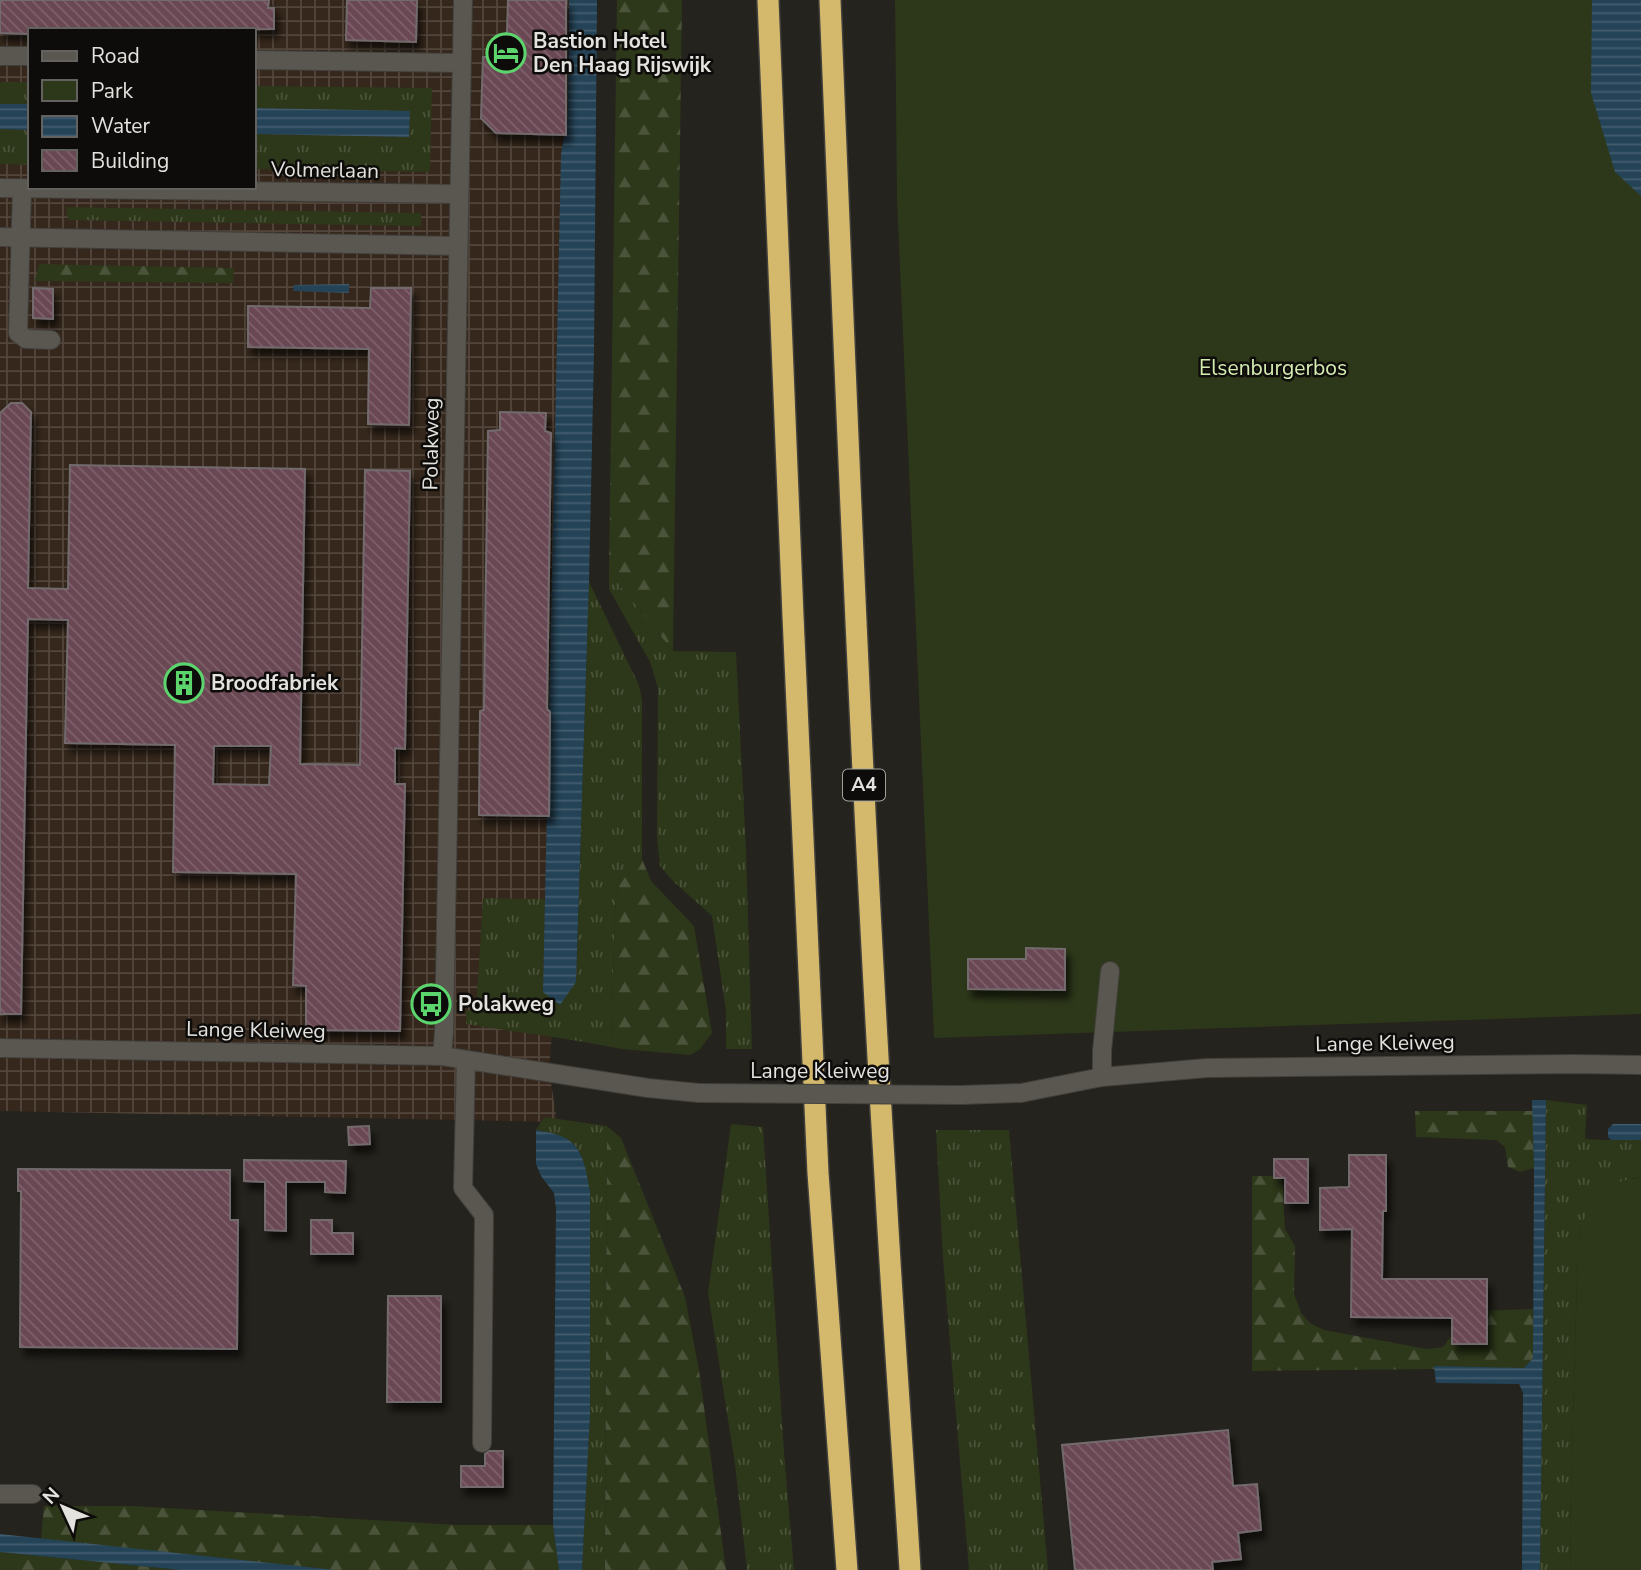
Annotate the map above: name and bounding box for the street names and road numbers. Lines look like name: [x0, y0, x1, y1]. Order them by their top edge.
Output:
street label: Volmerlaan: [270, 155, 379, 185]
street label: Polakweg: [416, 397, 446, 491]
road number: A4: [843, 770, 885, 800]
street label: Lange Kleiweg: [186, 1015, 326, 1045]
street label: Lange Kleiweg: [1315, 1028, 1455, 1058]
street label: Lange Kleiweg: [750, 1057, 890, 1085]

